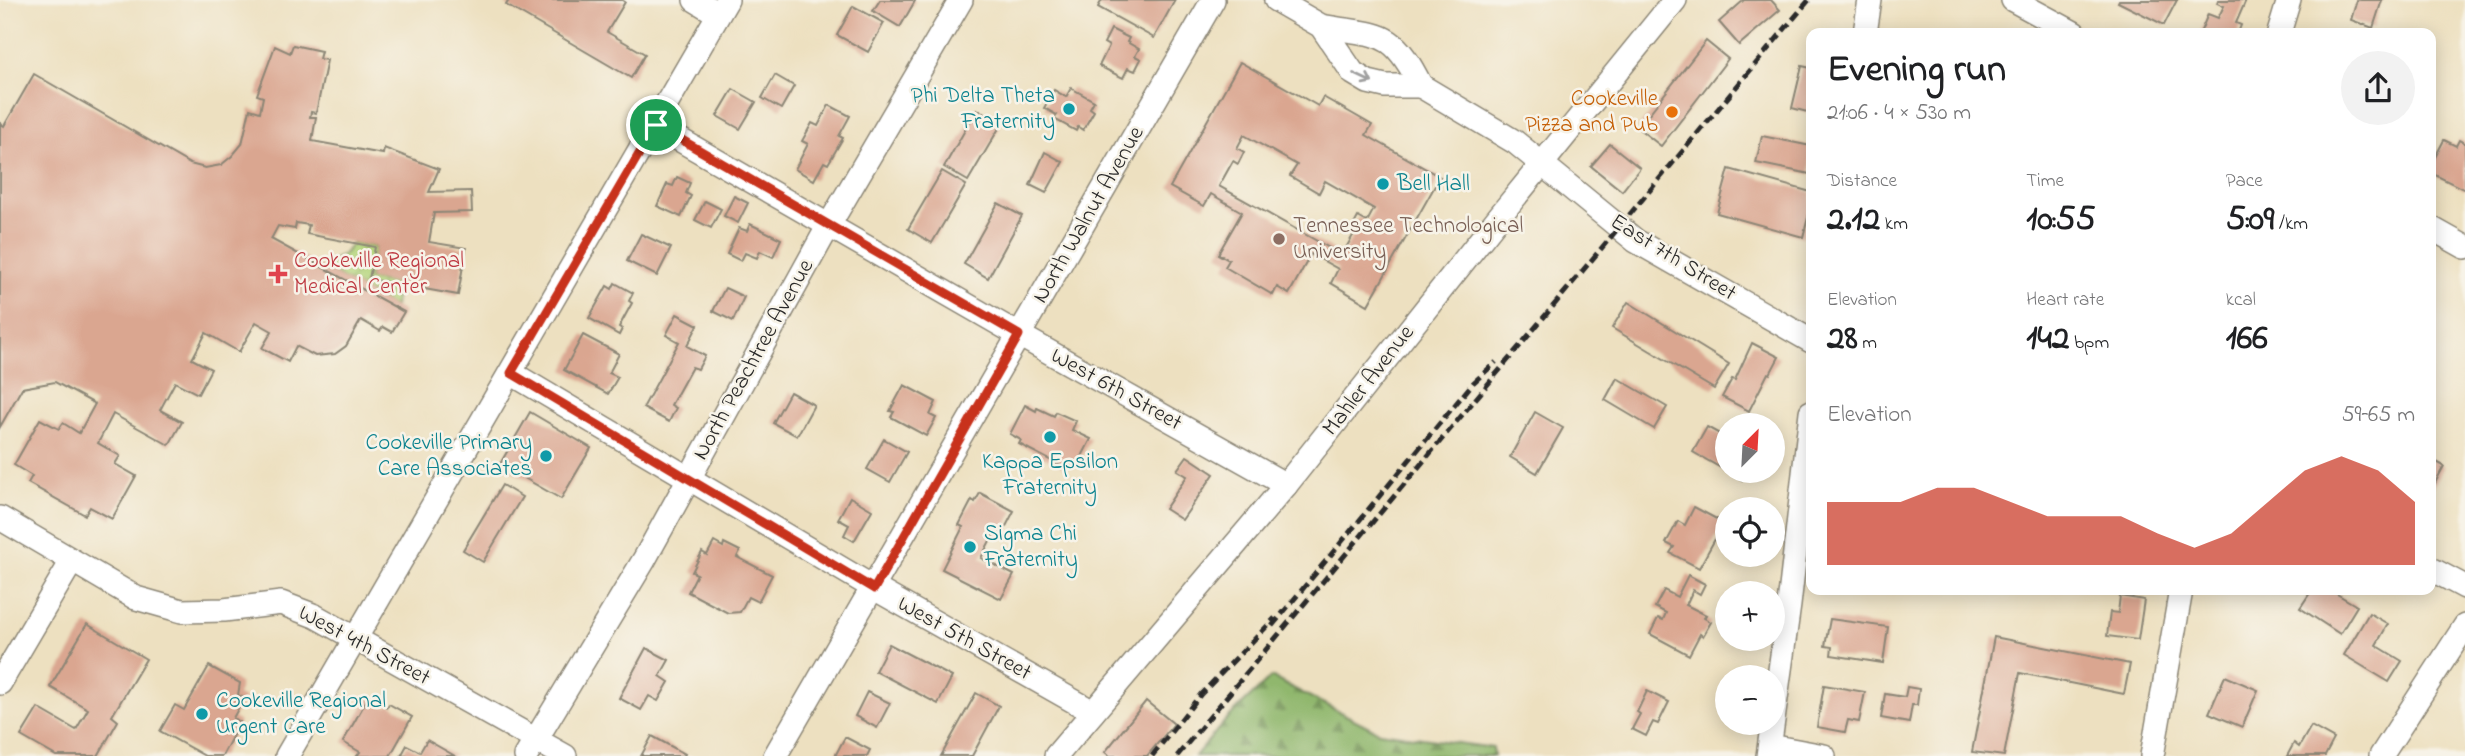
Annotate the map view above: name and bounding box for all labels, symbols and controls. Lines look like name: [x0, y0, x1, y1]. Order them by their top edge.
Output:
text: Evening run: [1827, 43, 2006, 99]
button: share: [2341, 51, 2415, 125]
one-way arrow: [1352, 72, 1373, 85]
place label: Phi Delta Theta Fraternity: [911, 80, 1055, 141]
place label: Cookeville Pizza and Pub: [1525, 83, 1659, 142]
pin: [626, 95, 686, 155]
text: 21:06 · 4 × 530 m: [1827, 97, 1971, 130]
marker: Phi Delta Theta Fraternity: [1061, 101, 1077, 117]
marker: Cookeville Pizza and Pub: [1664, 104, 1680, 120]
icon: arrive: [637, 106, 675, 144]
street label: North Walnut Avenue: [1025, 120, 1154, 310]
place label: Bell Hall: [1396, 168, 1470, 201]
text: Distance: [1827, 168, 1897, 195]
text: Time: [2026, 168, 2064, 195]
text: Pace: [2226, 168, 2263, 195]
marker: Bell Hall: [1375, 176, 1391, 192]
text: 2.12: [1827, 195, 1880, 246]
text: 10:55: [2026, 195, 2096, 246]
text: 5:09: [2226, 195, 2274, 246]
street label: East 7th Street: [1603, 206, 1743, 310]
place label: Tennessee Technological University: [1293, 210, 1523, 271]
text: km: [1880, 211, 1908, 238]
text: /km: [2274, 211, 2308, 238]
marker: Tennessee Technological University: [1271, 231, 1287, 247]
place label: Cookeville Regional Medical Center: [294, 245, 464, 304]
street label: North Peachtree Avenue: [685, 253, 823, 466]
marker: Cookeville Regional Medical Center: [268, 264, 288, 284]
text: Elevation: [1827, 287, 1897, 314]
text: Heart rate: [2026, 287, 2104, 314]
text: kcal: [2226, 287, 2256, 314]
text: 28: [1827, 314, 1858, 365]
text: 142: [2026, 314, 2069, 365]
text: 166: [2226, 314, 2268, 365]
street label: Mahler Avenue: [1315, 318, 1423, 444]
text: m: [1858, 330, 1877, 357]
text: bpm: [2069, 330, 2109, 357]
street label: West 6th Street: [1044, 340, 1188, 440]
text: Elevation: [1827, 399, 1912, 432]
text: 59–65 m: [2341, 399, 2415, 432]
north arrow: [1715, 413, 1785, 483]
map controls: [1715, 413, 1785, 735]
place label: Cookeville Primary Care Associates: [366, 427, 532, 486]
marker: Kappa Epsilon Fraternity: [1042, 429, 1058, 445]
place label: Kappa Epsilon Fraternity: [982, 446, 1118, 507]
marker: Cookeville Primary Care Associates: [538, 448, 554, 464]
button: locate: [1715, 497, 1785, 567]
place label: Sigma Chi Fraternity: [983, 518, 1078, 579]
marker: Sigma Chi Fraternity: [962, 539, 978, 555]
button: +: [1715, 581, 1785, 651]
street label: West 5th Street: [891, 588, 1037, 690]
street label: West 4th Street: [292, 597, 436, 695]
button: −: [1715, 665, 1785, 735]
place label: Cookeville Regional Urgent Care: [216, 685, 386, 745]
marker: Cookeville Regional Urgent Care: [194, 706, 210, 722]

